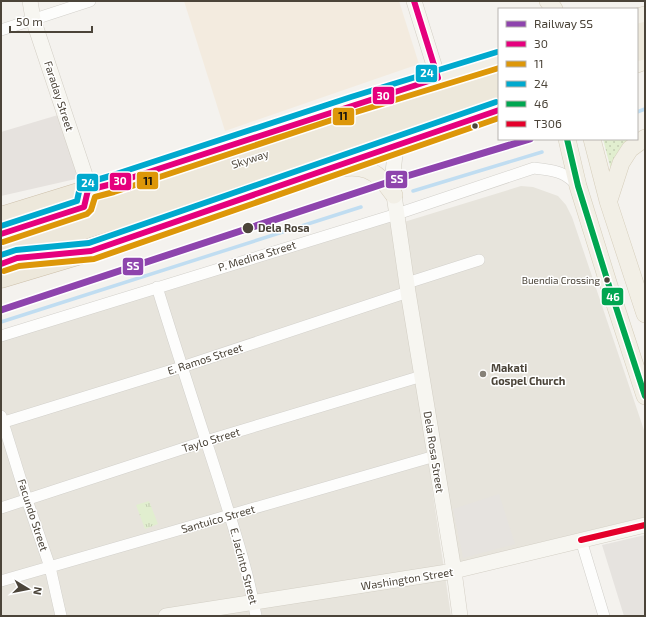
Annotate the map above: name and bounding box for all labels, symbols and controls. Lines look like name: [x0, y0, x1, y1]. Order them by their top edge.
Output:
scale bar: [10, 8, 92, 34]
legend: [498, 8, 638, 140]
text: 50 m: [16, 14, 43, 28]
text: Railway SS: [534, 16, 593, 30]
text: 30: [534, 36, 548, 50]
text: 11: [534, 56, 544, 70]
street label: Faraday Street: [42, 59, 77, 133]
line badge: 24: [415, 64, 438, 83]
text: 24: [420, 66, 434, 79]
text: 24: [534, 76, 548, 90]
line badge: 30: [372, 86, 395, 105]
text: 30: [376, 89, 390, 102]
text: 46: [534, 96, 548, 110]
line badge: 11: [332, 107, 355, 126]
text: 11: [338, 109, 348, 122]
text: T306: [534, 116, 562, 130]
unlabelled marker: [470, 121, 480, 131]
street label: Skyway: [230, 146, 270, 171]
line badge: SS: [385, 170, 408, 189]
line badge: 11: [136, 171, 159, 190]
line badge: 30: [109, 172, 132, 191]
text: SS: [391, 172, 404, 185]
line badge: 24: [76, 173, 99, 192]
text: 30: [113, 174, 127, 187]
text: 11: [143, 174, 153, 187]
text: 24: [81, 176, 95, 189]
marker: Dela Rosa: [241, 221, 255, 235]
place label: Dela Rosa: [258, 221, 310, 234]
street label: P. Medina Street: [216, 238, 297, 274]
line badge: SS: [122, 257, 144, 276]
text: SS: [127, 259, 140, 272]
place label: Buendia Crossing: [522, 274, 600, 286]
marker: Buendia Crossing: [602, 275, 612, 285]
line badge: 46: [601, 287, 624, 306]
text: 46: [606, 290, 620, 303]
street label: E. Ramos Street: [166, 340, 244, 377]
place label: Makati Gospel Church: [491, 361, 565, 387]
marker: Makati Gospel Church: [478, 369, 488, 379]
street label: Dela Rosa Street: [422, 410, 447, 494]
street label: Taylo Street: [180, 425, 241, 454]
street label: Facundo Street: [16, 477, 51, 553]
street label: Santuico Street: [179, 502, 256, 535]
street label: E. Jacinto Street: [228, 526, 261, 606]
street label: Washington Street: [360, 565, 454, 592]
north arrow: [8, 569, 48, 609]
text: N: [31, 586, 45, 596]

